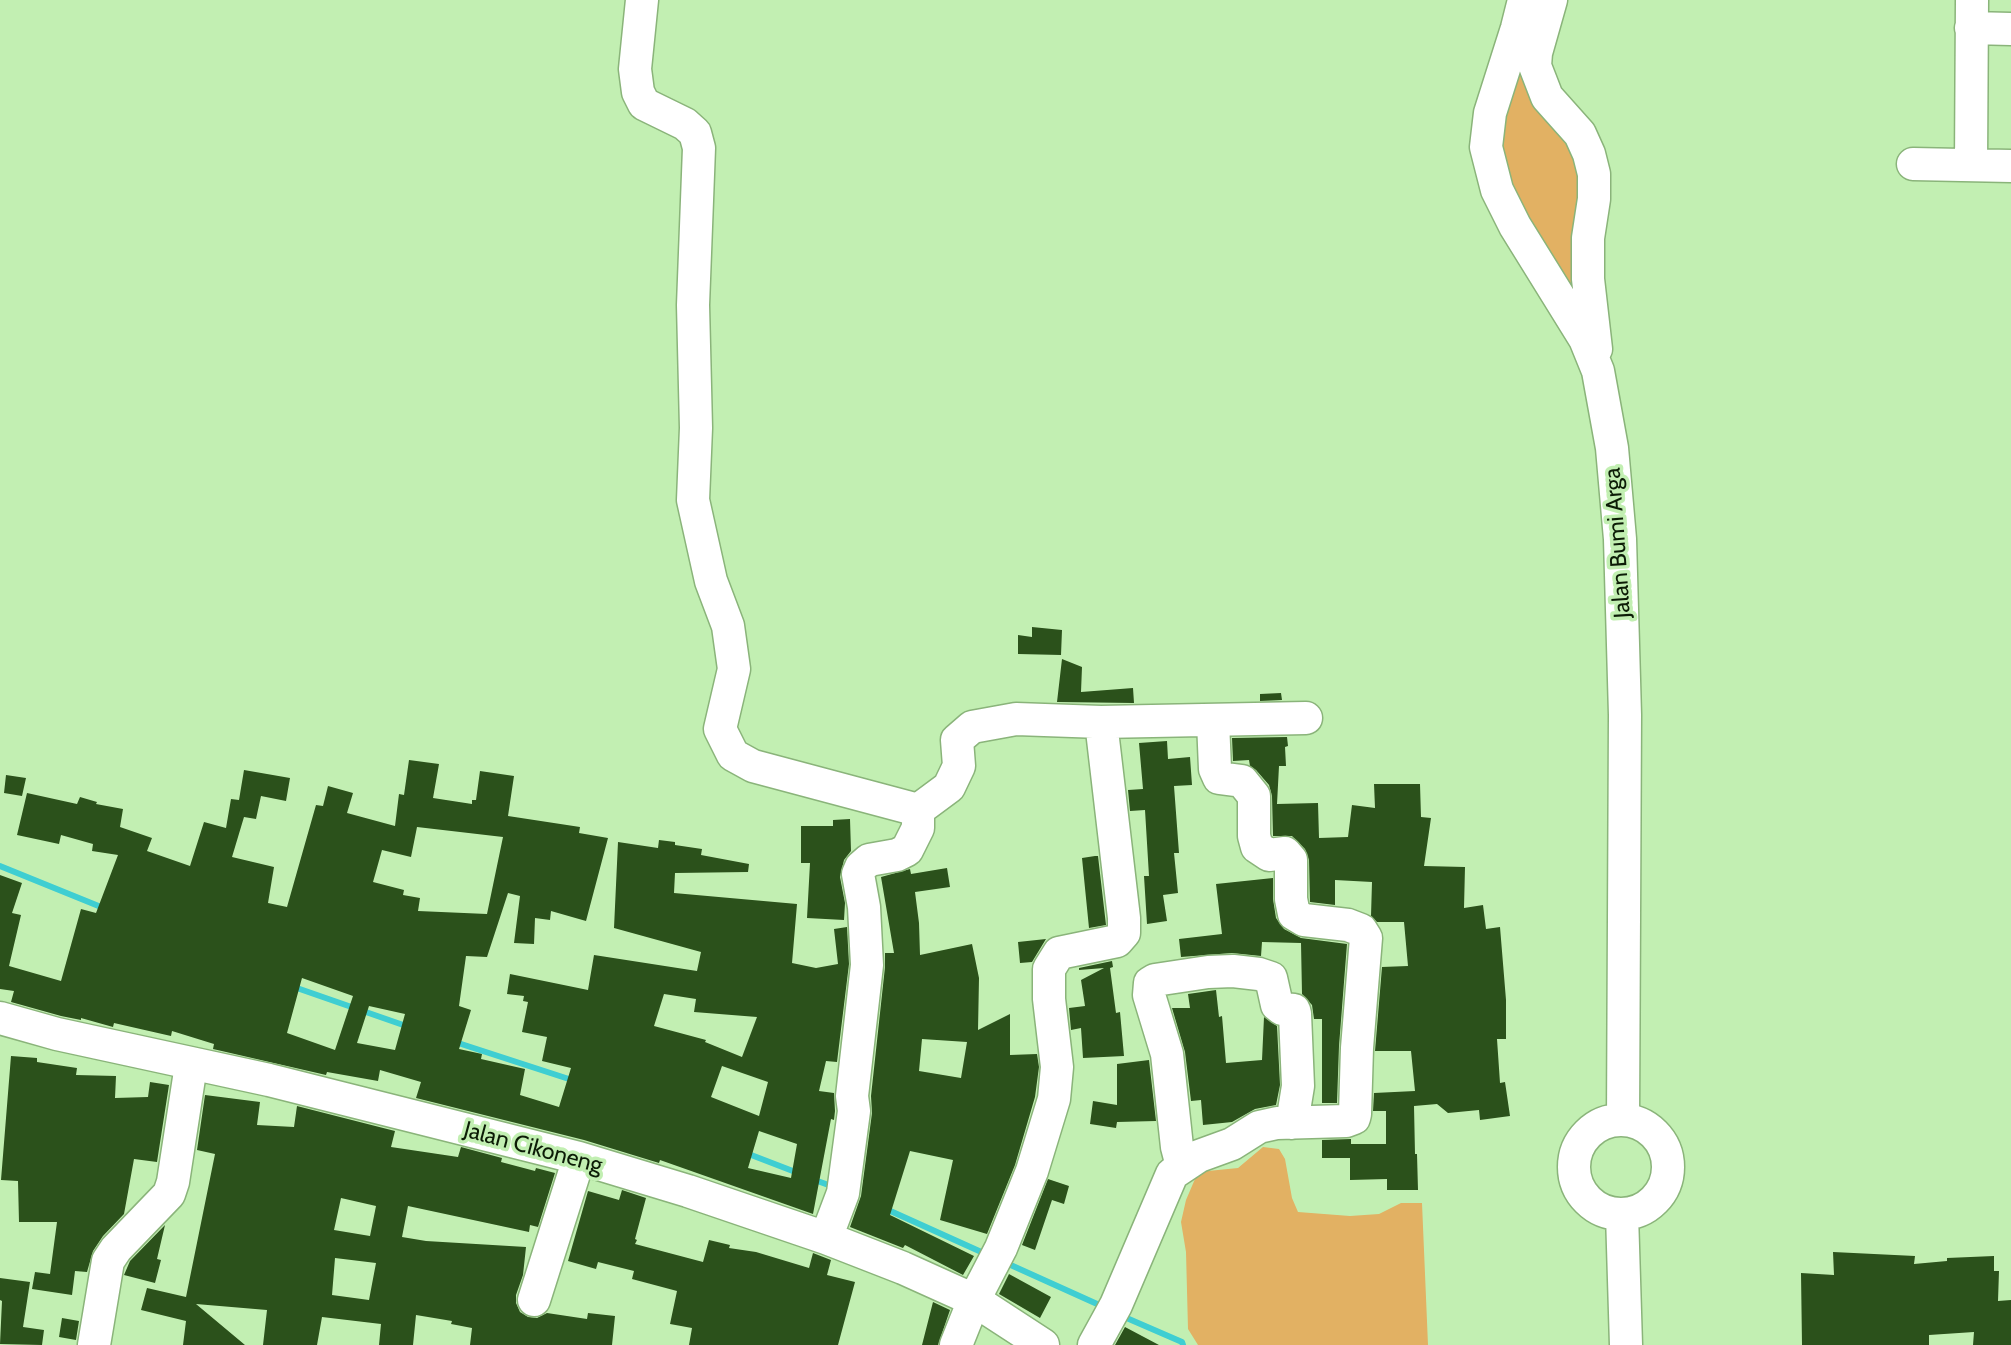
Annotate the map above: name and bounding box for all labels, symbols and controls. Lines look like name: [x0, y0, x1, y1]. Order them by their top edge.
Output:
street label: Jalan Bumi Arga: [1599, 467, 1637, 619]
street label: Jalan Cikoneng: [461, 1116, 605, 1180]

